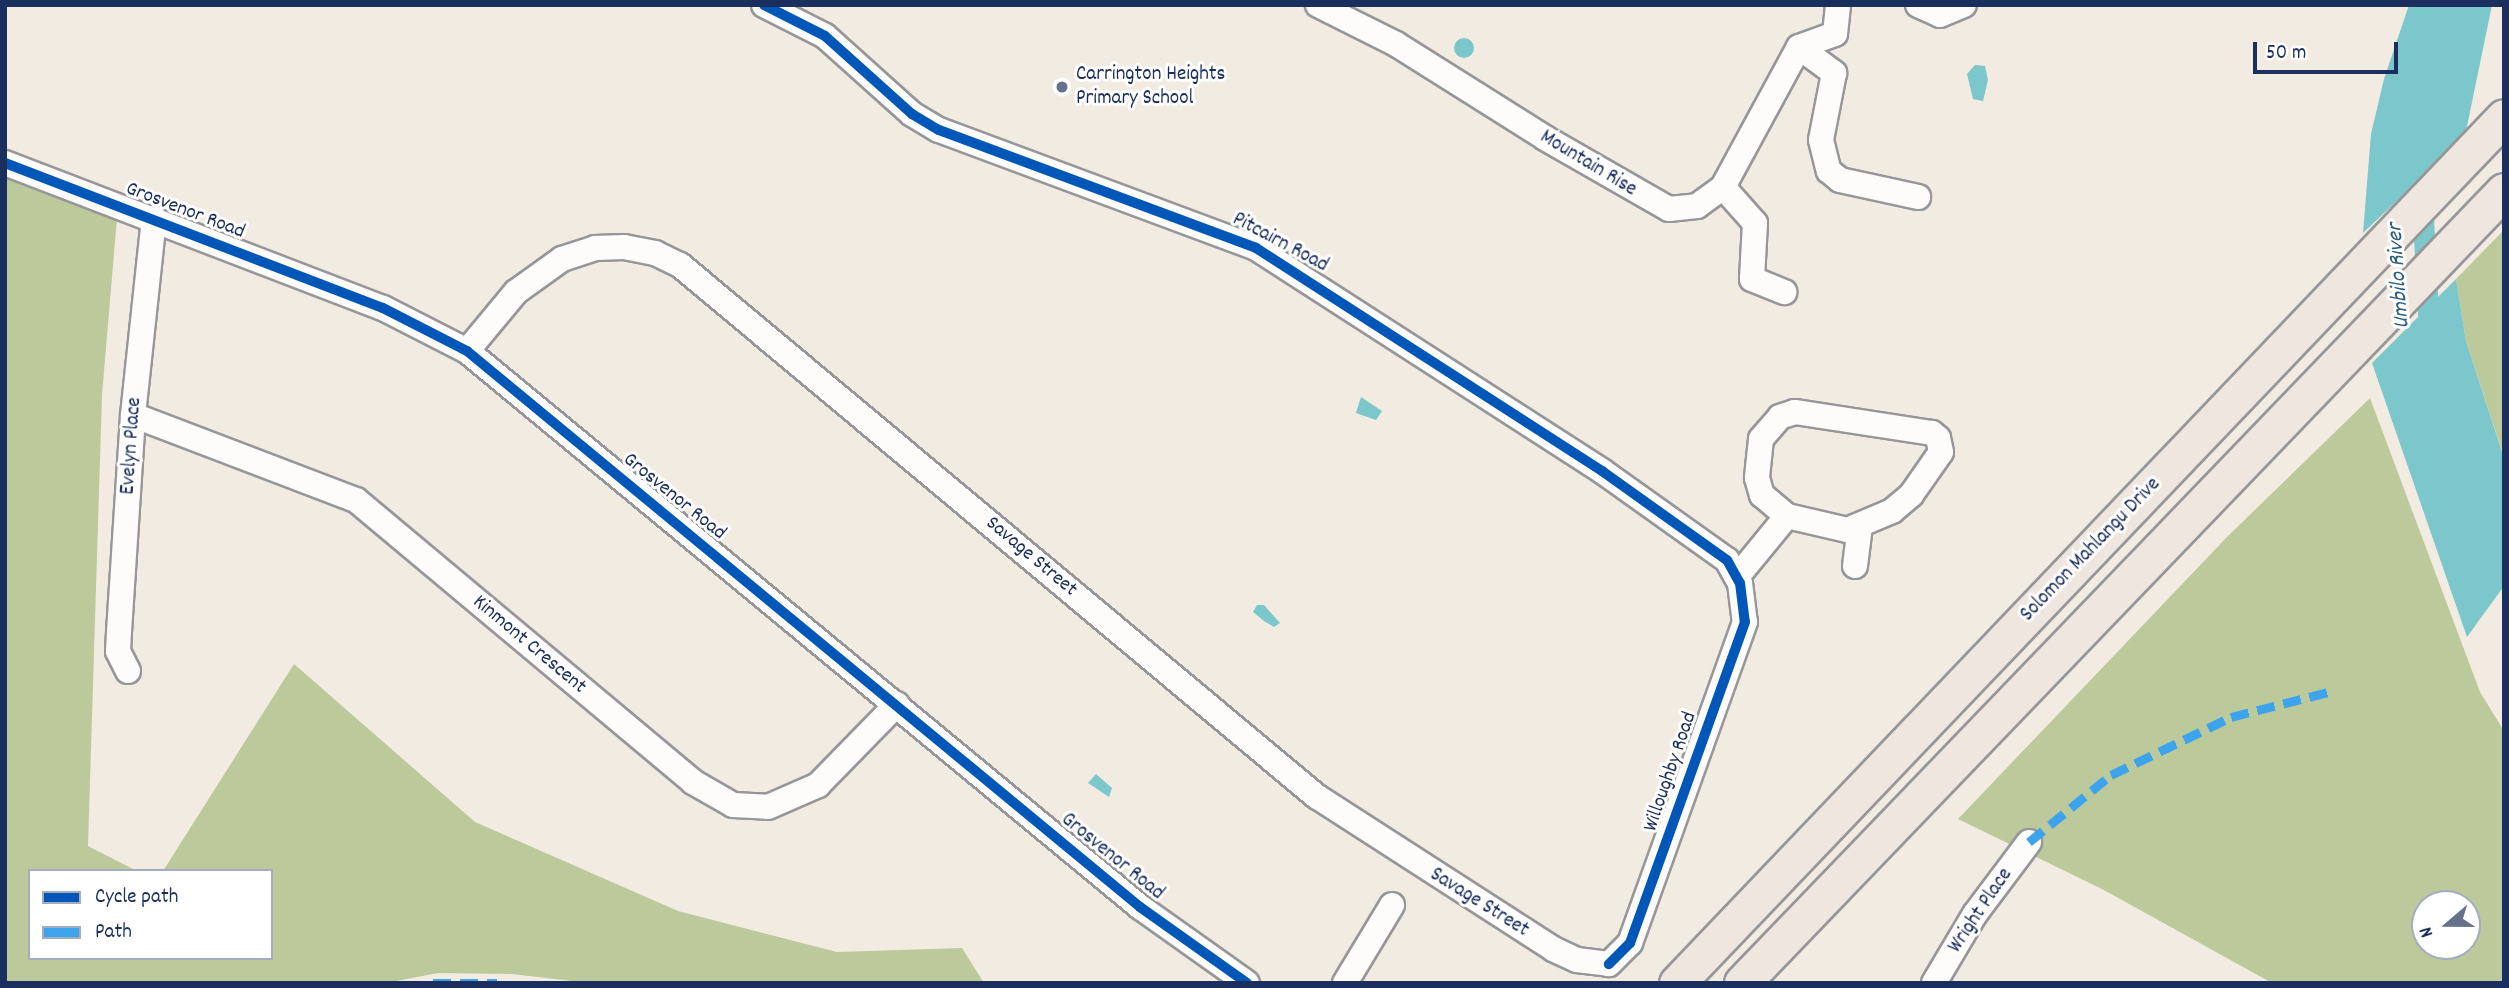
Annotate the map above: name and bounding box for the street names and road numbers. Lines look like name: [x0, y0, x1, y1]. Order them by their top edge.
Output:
street label: Mountain Rise: [1535, 125, 1641, 203]
street label: Grosvenor Road: [122, 177, 248, 245]
street label: Pitcairn Road: [1228, 207, 1332, 279]
street label: Evelyn Place: [116, 396, 148, 496]
street label: Grosvenor Road: [617, 448, 731, 546]
street label: Solomon Mahlangu Drive: [2016, 473, 2166, 627]
street label: Savage Street: [980, 511, 1082, 603]
street label: Kinmont Crescent: [467, 590, 591, 700]
street label: Willoughby Road: [1639, 709, 1703, 835]
street label: Grosvenor Road: [1055, 808, 1169, 906]
street label: Savage Street: [1425, 863, 1533, 943]
street label: Wright Place: [1943, 864, 2019, 958]

